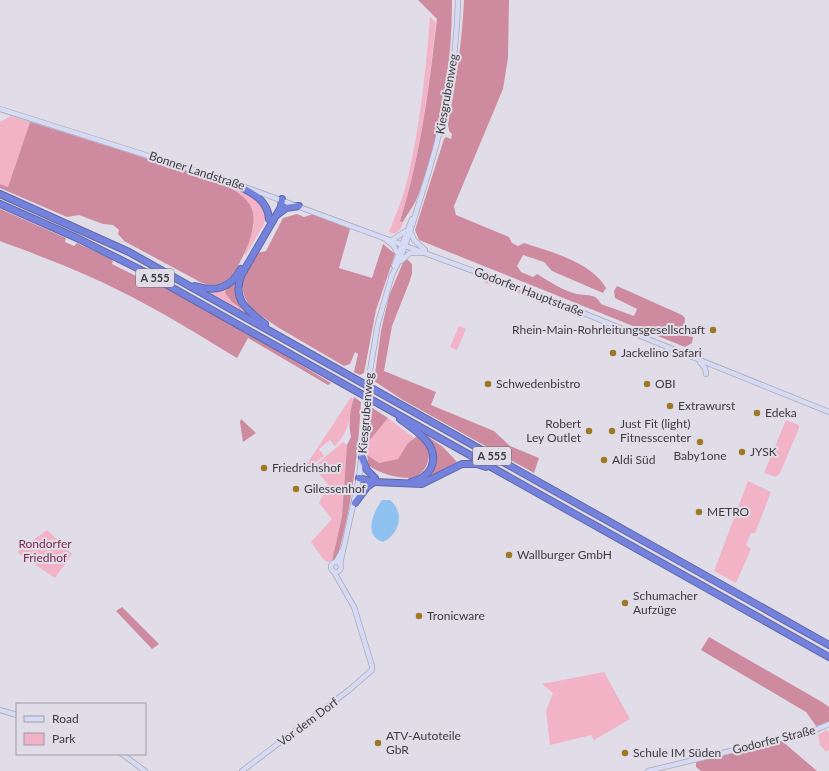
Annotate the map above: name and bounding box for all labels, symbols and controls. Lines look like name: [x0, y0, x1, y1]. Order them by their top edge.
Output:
street label: Kiesgrubenweg: [432, 53, 461, 135]
street label: Bonner Landstraße: [147, 148, 247, 193]
street label: Godorfer Hauptstraße: [472, 264, 586, 319]
road number: A 555: [136, 269, 174, 287]
place label: Rhein-Main-Rohrleitungsgesellschaft: [512, 322, 706, 337]
marker: Rhein-Main-Rohrleitungsgesellschaft: [708, 325, 718, 335]
place label: Jackelino Safari: [621, 345, 702, 360]
marker: Jackelino Safari: [608, 348, 618, 358]
street label: Kiesgrubenweg: [354, 372, 377, 454]
place label: Schwedenbistro: [496, 376, 581, 391]
place label: OBI: [655, 376, 676, 391]
marker: Schwedenbistro: [483, 379, 493, 389]
marker: OBI: [642, 379, 652, 389]
place label: Extrawurst: [678, 398, 736, 413]
marker: Extrawurst: [665, 401, 675, 411]
place label: Edeka: [765, 405, 797, 420]
marker: Edeka: [752, 408, 762, 418]
place label: Robert Ley Outlet: [526, 416, 582, 445]
place label: Just Fit (light) Fitnesscenter: [620, 416, 692, 445]
marker: Robert Ley Outlet: [584, 426, 594, 436]
marker: Just Fit (light) Fitnesscenter: [607, 426, 617, 436]
marker: Baby1one: [695, 437, 705, 447]
place label: JYSK: [750, 444, 777, 459]
road number: A 555: [473, 447, 511, 465]
marker: JYSK: [737, 447, 747, 457]
place label: Baby1one: [673, 448, 727, 463]
place label: Aldi Süd: [612, 452, 655, 467]
marker: Aldi Süd: [599, 455, 609, 465]
place label: Friedrichshof: [272, 460, 342, 475]
marker: Friedrichshof: [259, 463, 269, 473]
place label: Gilessenhof: [304, 481, 367, 496]
marker: Gilessenhof: [291, 484, 301, 494]
place label: METRO: [707, 504, 750, 519]
marker: METRO: [694, 507, 704, 517]
park label: Rondorfer Friedhof: [18, 536, 72, 565]
place label: Wallburger GmbH: [517, 547, 612, 562]
marker: Wallburger GmbH: [504, 550, 514, 560]
place label: Schumacher Aufzüge: [633, 588, 698, 617]
marker: Schumacher Aufzüge: [620, 598, 630, 608]
place label: Tronicware: [427, 608, 485, 623]
marker: Tronicware: [414, 611, 424, 621]
street label: Vor dem Dorf: [275, 694, 341, 749]
legend: [16, 703, 146, 755]
text: Road: [52, 711, 79, 726]
street label: Godorfer Straße: [731, 722, 817, 757]
place label: ATV-Autoteile GbR: [386, 728, 461, 757]
text: Park: [52, 731, 76, 746]
marker: ATV-Autoteile GbR: [373, 738, 383, 748]
place label: Schule IM Süden: [633, 745, 721, 760]
marker: Schule IM Süden: [620, 748, 630, 758]

